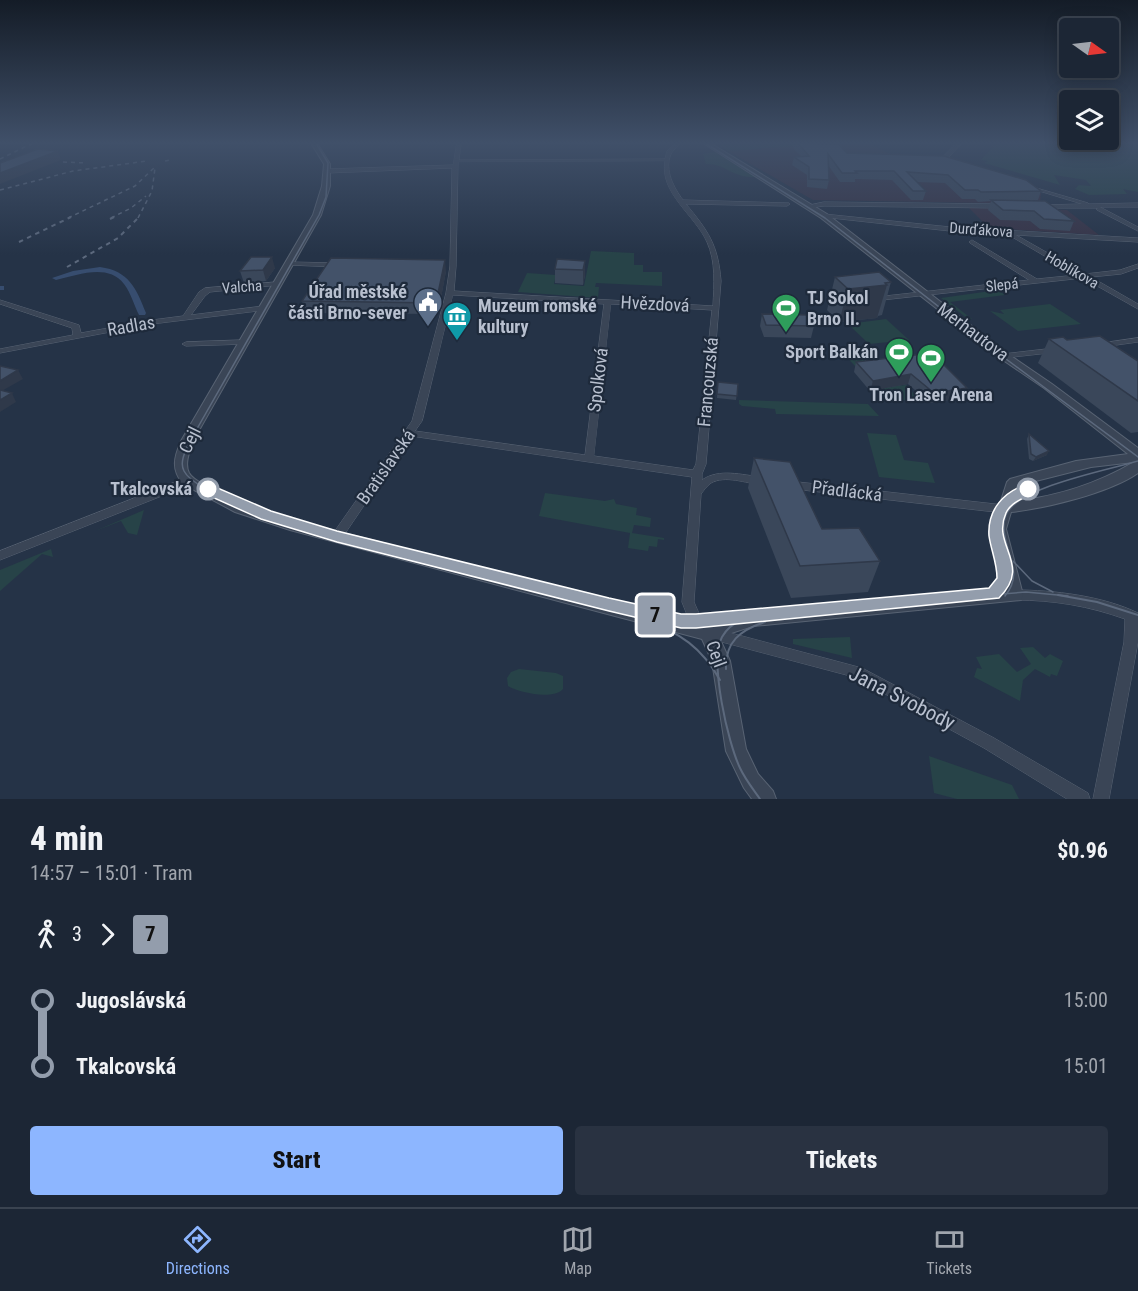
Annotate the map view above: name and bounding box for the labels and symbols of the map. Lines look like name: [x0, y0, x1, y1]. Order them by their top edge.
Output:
north arrow: [1059, 18, 1119, 78]
street label: Durďákova: [949, 219, 1013, 241]
street label: Hoblíkova: [1042, 247, 1102, 293]
street label: Slepá: [985, 274, 1019, 296]
street label: Valcha: [221, 277, 263, 297]
place label: Úřad městské části Brno-sever: [288, 281, 407, 323]
public building icon: Úřad městské části Brno-sever: [412, 286, 444, 328]
place label: TJ Sokol Brno II.: [807, 287, 869, 329]
street label: Hvězdová: [620, 291, 690, 316]
sports icon: TJ Sokol Brno II.: [770, 292, 802, 334]
place label: Muzeum romské kultury: [478, 295, 597, 337]
street label: Merhautova: [934, 298, 1013, 365]
museum icon: Muzeum romské kultury: [441, 300, 473, 342]
street label: Radlas: [105, 311, 156, 340]
street label: Francouzská: [693, 336, 722, 428]
sports icon: Sport Balkán: [883, 336, 915, 378]
place label: Sport Balkán: [785, 341, 878, 362]
sports icon: Tron Laser Arena: [915, 342, 947, 384]
street label: Spolková: [583, 347, 612, 413]
place label: Tron Laser Arena: [869, 384, 993, 405]
street label: Cejl: [174, 423, 205, 456]
street label: Bratislavská: [352, 425, 419, 508]
street label: Přadlácká: [811, 476, 883, 505]
place label: Tkalcovská: [110, 478, 192, 499]
marker: Tkalcovská: [197, 478, 219, 500]
unlabelled marker: [1017, 478, 1039, 500]
line badge: 7: [636, 596, 674, 634]
street label: Cejl: [702, 638, 731, 670]
street label: Jana Svobody: [845, 661, 959, 735]

